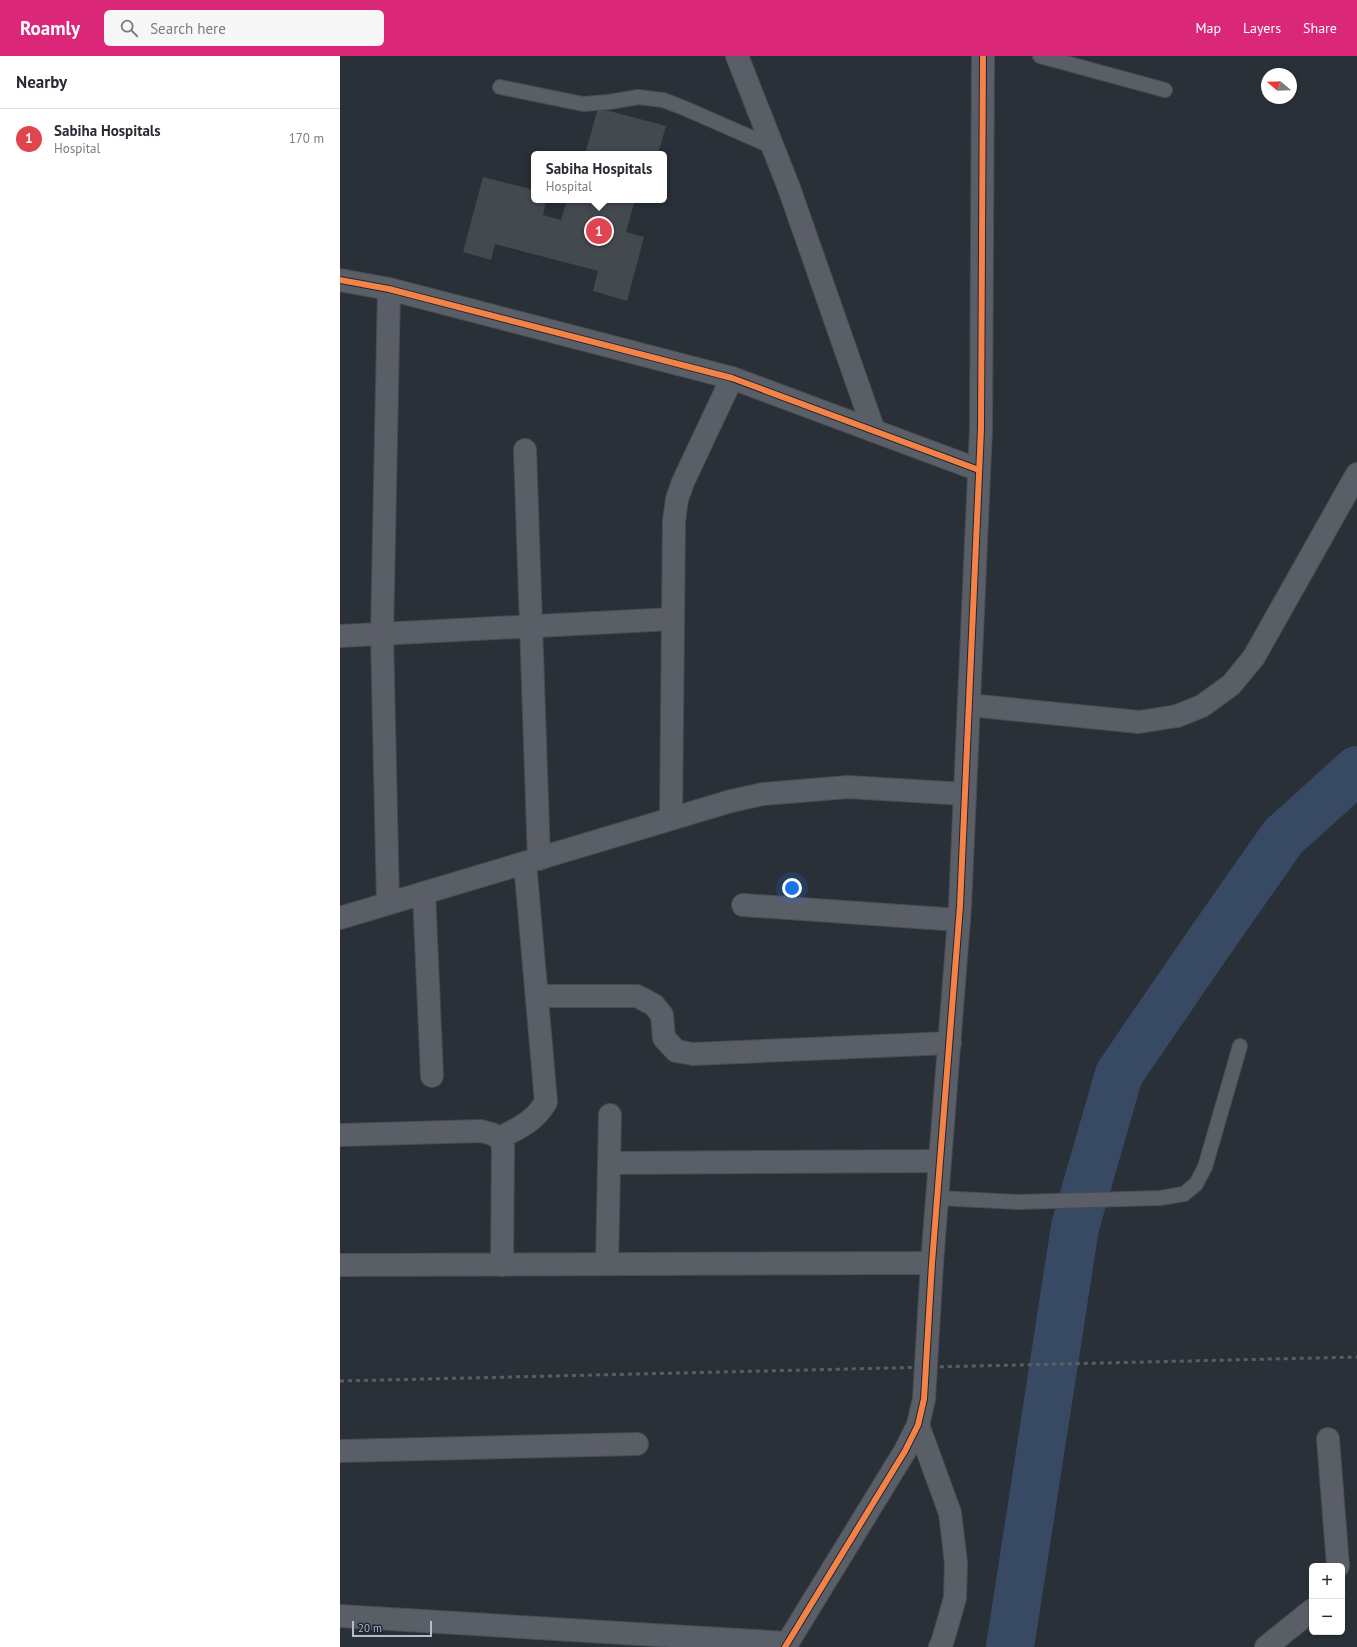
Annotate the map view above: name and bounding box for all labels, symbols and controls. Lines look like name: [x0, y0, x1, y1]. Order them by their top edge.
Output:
search box: [104, 10, 384, 46]
text: Roamly: [20, 16, 80, 40]
icon: search: [118, 17, 140, 39]
text: Search here: [150, 19, 226, 38]
text: Map: [1195, 19, 1221, 37]
text: Layers: [1243, 19, 1281, 37]
text: Share: [1303, 19, 1337, 37]
north arrow: [1261, 68, 1297, 104]
text: Nearby: [16, 71, 67, 93]
text: Sabiha Hospitals: [54, 121, 161, 140]
text: 1: [25, 130, 33, 147]
text: 170 m: [289, 130, 324, 147]
text: Hospital: [54, 140, 100, 157]
popup: [531, 151, 667, 203]
text: Sabiha Hospitals: [546, 159, 652, 178]
text: Hospital: [546, 178, 592, 195]
pin: 1: [586, 216, 612, 246]
your location: [782, 878, 802, 898]
map controls: [1309, 1563, 1345, 1635]
button: +: [1309, 1563, 1345, 1599]
button: −: [1309, 1599, 1345, 1635]
scale bar: [352, 1619, 432, 1638]
text: 20 m: [358, 1621, 382, 1635]

